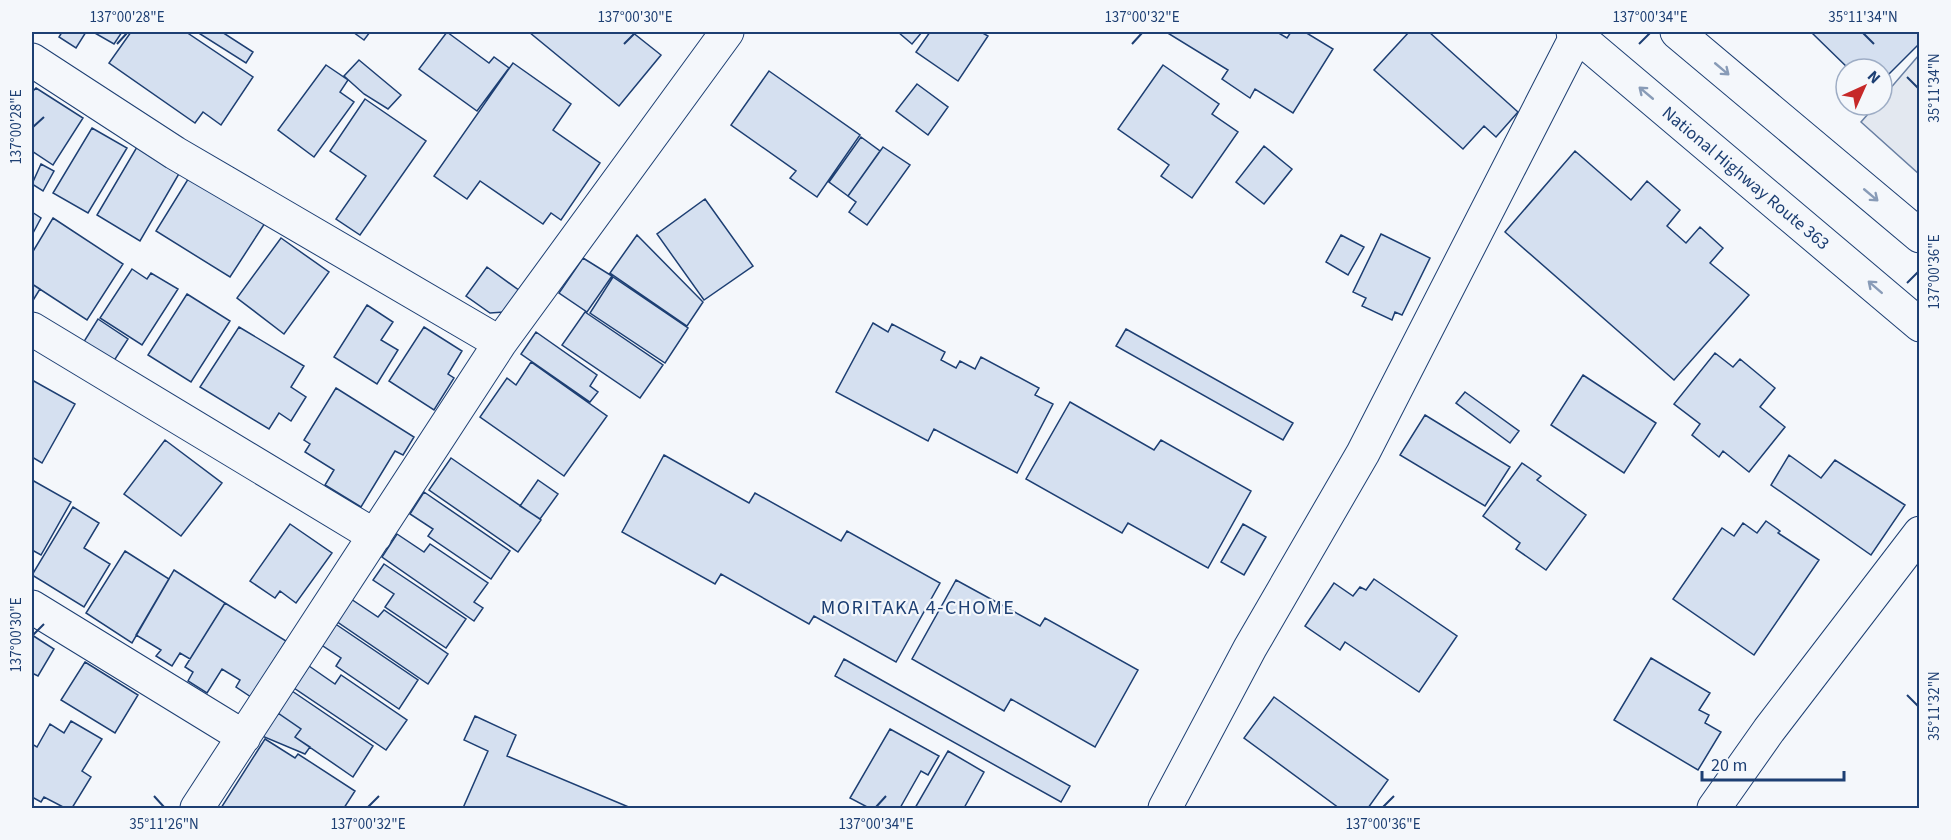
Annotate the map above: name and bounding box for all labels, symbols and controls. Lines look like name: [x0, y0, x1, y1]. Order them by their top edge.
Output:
text: 137°00'28"E: [89, 7, 165, 28]
text: 137°00'30"E: [597, 7, 673, 28]
text: 137°00'32"E: [1104, 7, 1180, 28]
text: 137°00'34"E: [1612, 7, 1688, 28]
text: 35°11'34"N: [1828, 7, 1898, 28]
text: 35°11'34"N: [1924, 53, 1945, 123]
north arrow: [1834, 57, 1894, 117]
one-way arrow: [1714, 62, 1729, 76]
text: N: [1862, 66, 1885, 89]
one-way arrow: [1638, 87, 1654, 100]
text: 137°00'28"E: [6, 89, 27, 165]
street label: National Highway Route 363: [1657, 101, 1835, 256]
one-way arrow: [1863, 188, 1878, 202]
text: 137°00'36"E: [1924, 234, 1945, 310]
one-way arrow: [1867, 281, 1883, 294]
district label: MORITAKA 4-CHOME: [821, 594, 1015, 622]
text: 137°00'30"E: [6, 597, 27, 673]
text: 35°11'32"N: [1924, 671, 1945, 741]
scale bar: [1702, 744, 1844, 782]
text: 20 m: [1711, 753, 1747, 778]
text: 35°11'26"N: [129, 814, 199, 835]
text: 137°00'32"E: [330, 814, 406, 835]
text: 137°00'34"E: [838, 814, 914, 835]
text: 137°00'36"E: [1345, 814, 1421, 835]

